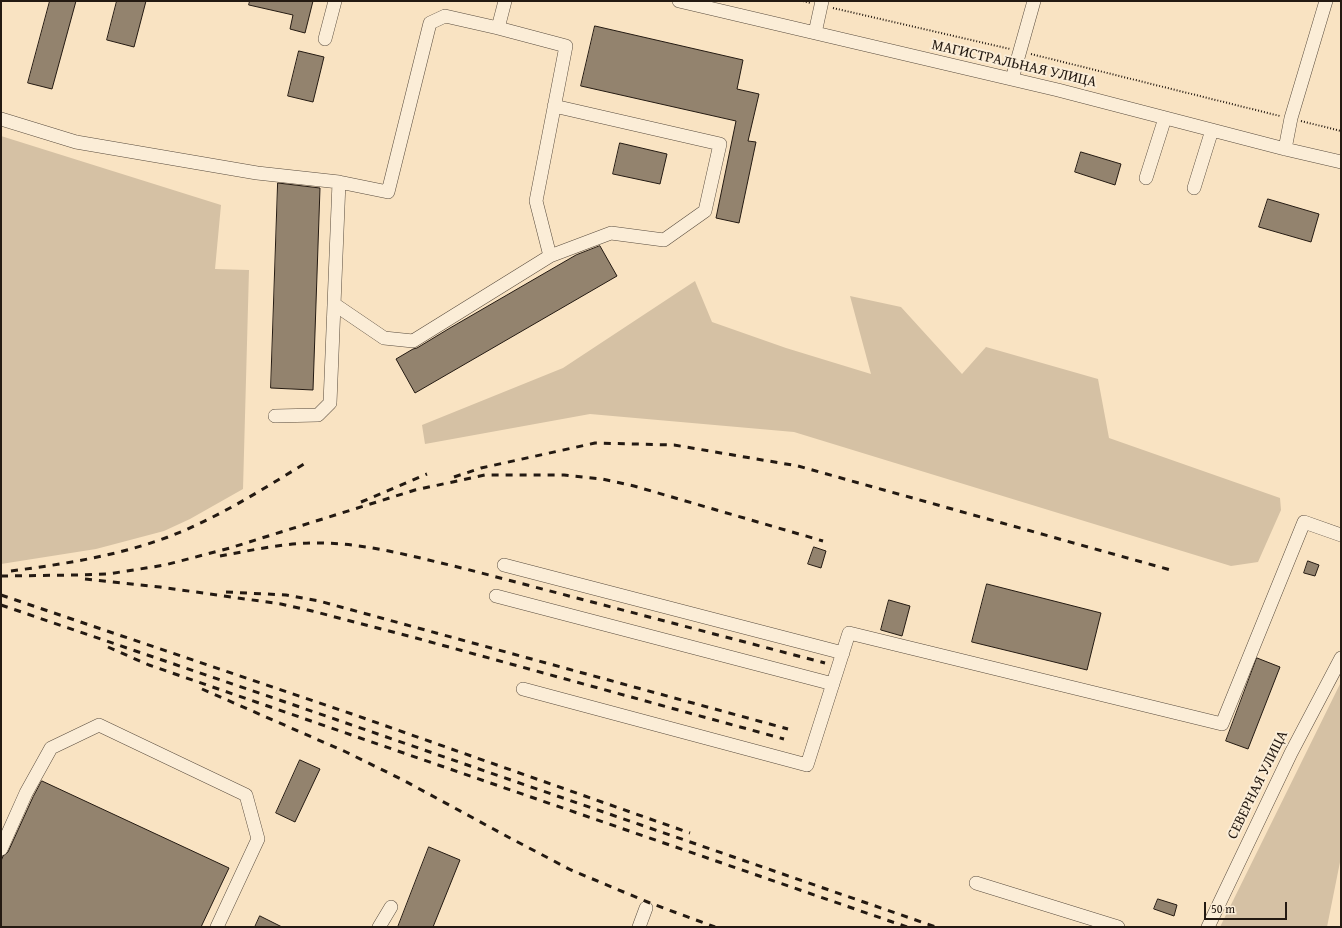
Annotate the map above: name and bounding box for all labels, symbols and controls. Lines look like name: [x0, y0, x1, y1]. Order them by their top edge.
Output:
street label: МАГИСТРАЛЬНАЯ УЛИЦА: [930, 36, 1098, 92]
street label: СЕВЕРНАЯ УЛИЦА: [1224, 728, 1292, 842]
scale bar: [1206, 894, 1289, 920]
text: 50 m: [1211, 900, 1235, 917]

